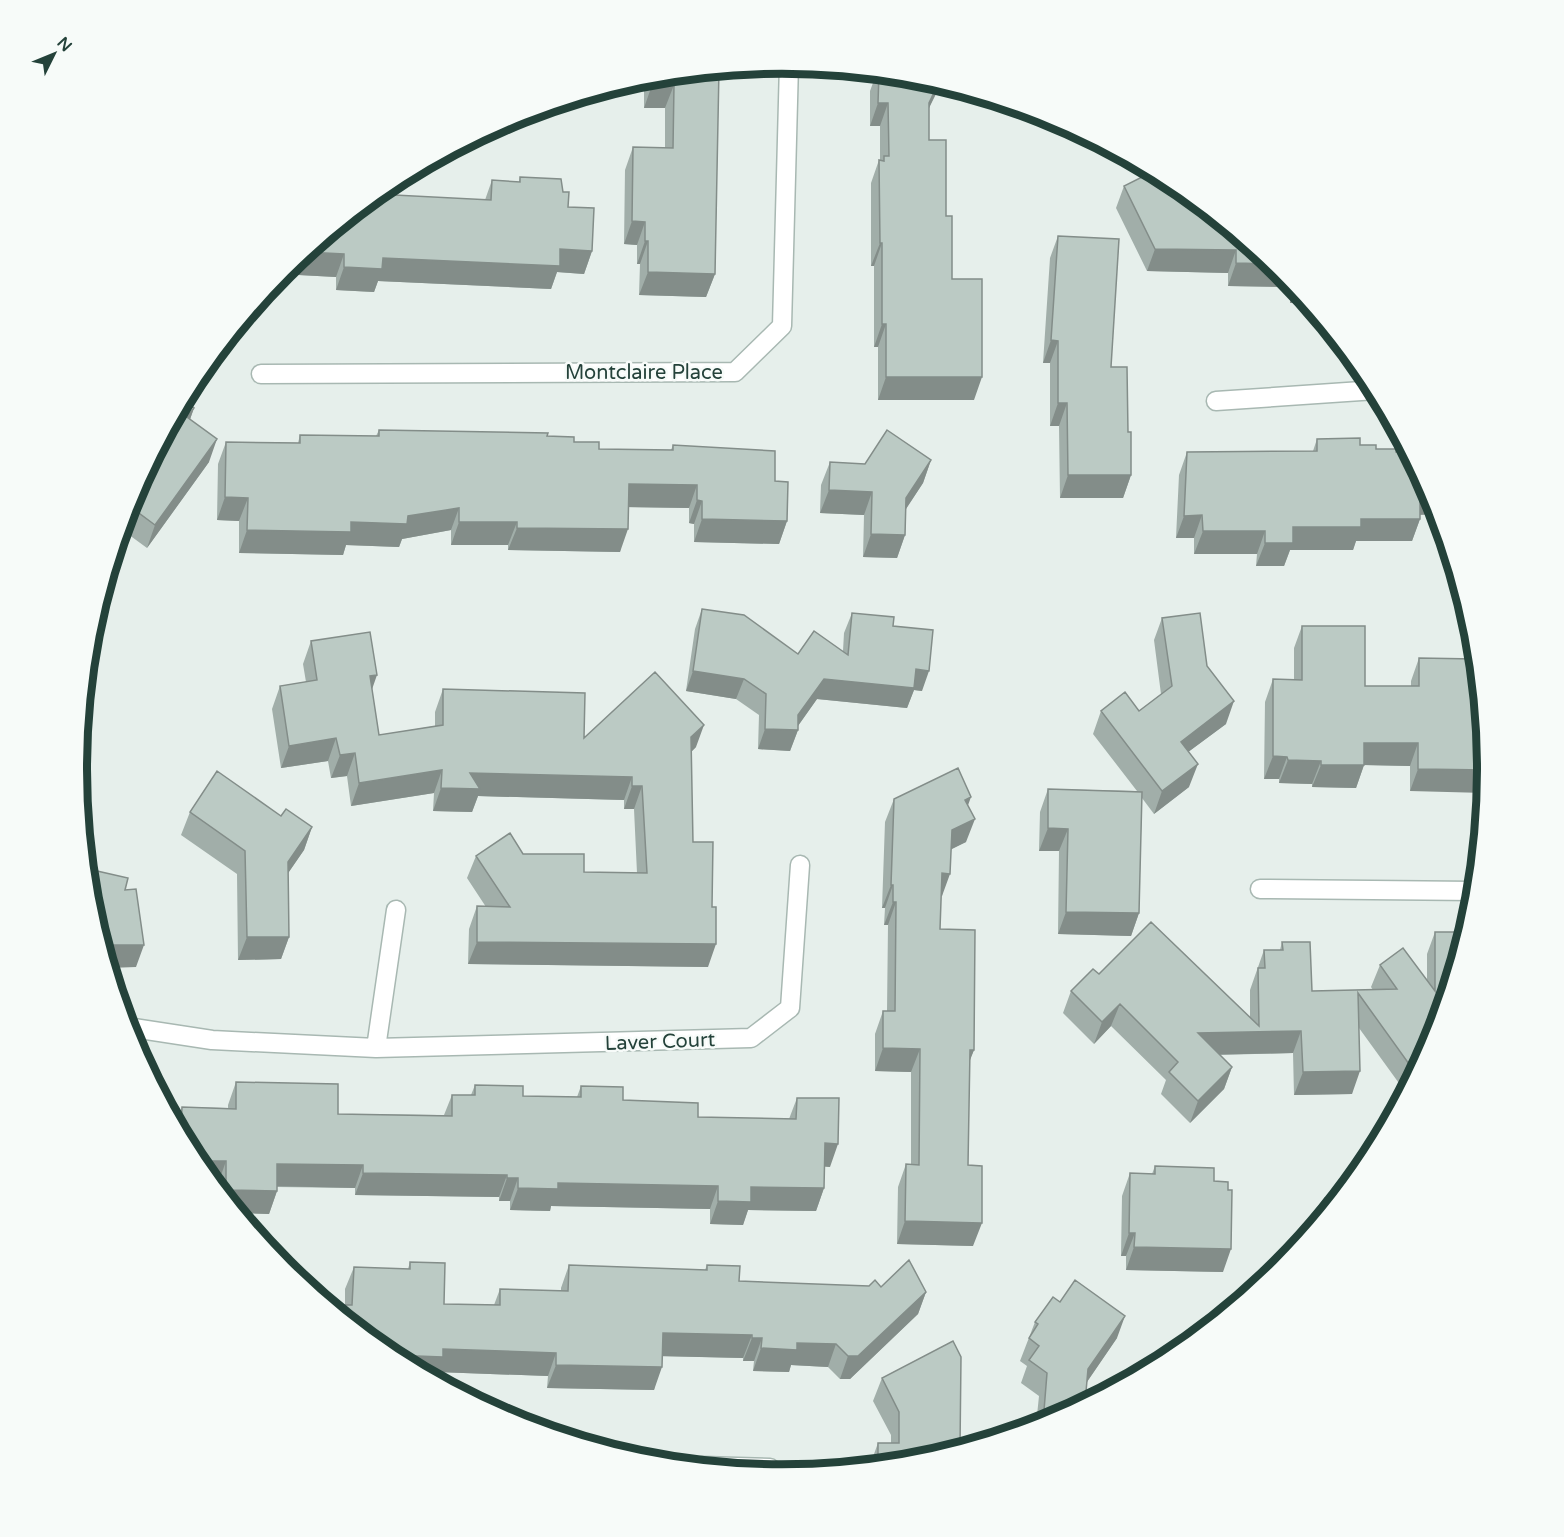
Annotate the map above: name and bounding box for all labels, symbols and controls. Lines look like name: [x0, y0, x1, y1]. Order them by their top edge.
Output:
north arrow: [24, 24, 84, 84]
text: N: [53, 33, 76, 56]
street label: Montclaire Place: [565, 361, 723, 385]
street label: Laver Court: [604, 1028, 716, 1056]

